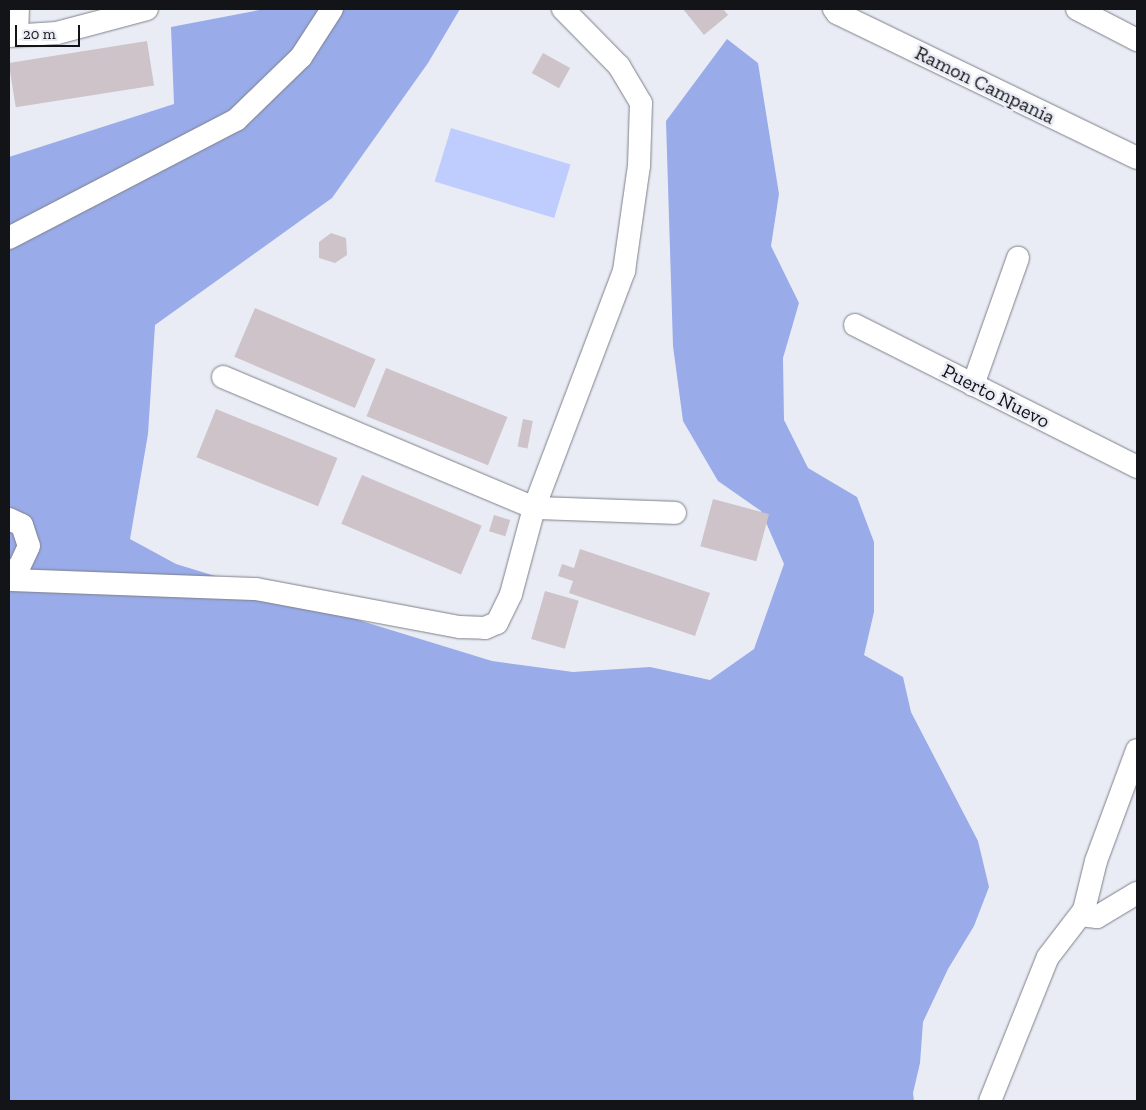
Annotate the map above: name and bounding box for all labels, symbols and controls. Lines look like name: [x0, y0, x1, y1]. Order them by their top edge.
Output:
scale bar: [18, 15, 82, 47]
text: 20 m: [23, 25, 56, 43]
street label: Ramon Campania: [911, 41, 1059, 129]
street label: Puerto Nuevo: [938, 359, 1054, 433]

